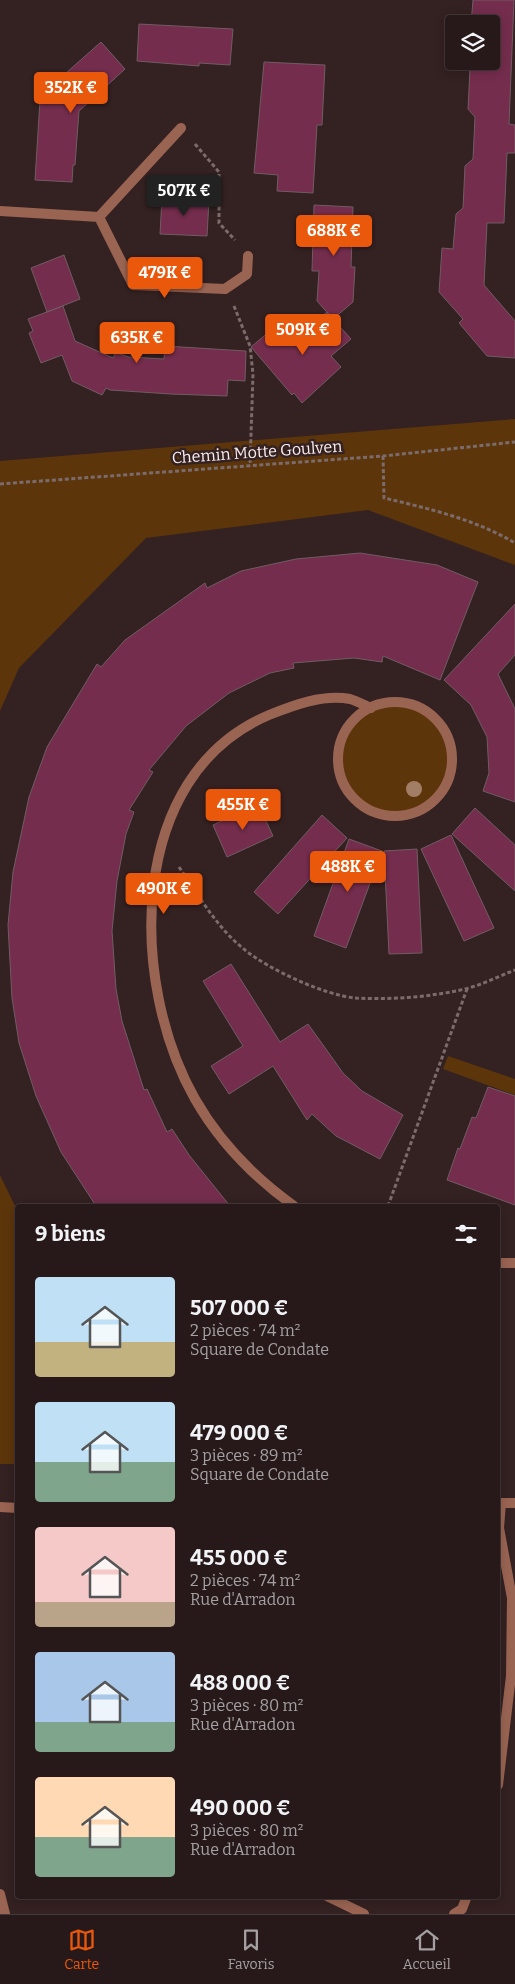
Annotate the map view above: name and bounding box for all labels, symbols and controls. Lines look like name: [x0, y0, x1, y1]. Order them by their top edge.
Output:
map controls: [445, 15, 500, 70]
button: layers: [445, 15, 500, 70]
pin: 352K €: [30, 72, 112, 114]
text: 352K €: [45, 78, 97, 97]
pin: 507K €: [143, 174, 225, 217]
text: 507K €: [157, 181, 211, 200]
pin: 688K €: [293, 214, 375, 257]
text: 688K €: [307, 221, 361, 240]
pin: 479K €: [124, 256, 206, 299]
text: 479K €: [139, 263, 191, 282]
pin: 509K €: [262, 314, 344, 356]
text: 509K €: [276, 320, 330, 339]
pin: 635K €: [96, 322, 178, 364]
text: 635K €: [111, 328, 163, 347]
street label: Chemin Motte Goulven: [171, 437, 343, 467]
pin: 455K €: [202, 788, 284, 831]
text: 455K €: [217, 795, 269, 814]
pin: 488K €: [307, 850, 389, 893]
text: 488K €: [321, 857, 375, 876]
pin: 490K €: [123, 872, 205, 915]
text: 490K €: [137, 879, 191, 898]
icon: filters: [452, 1220, 480, 1248]
text: 9 biens: [35, 1221, 106, 1247]
text: 507 000 €: [190, 1295, 288, 1321]
icon: home: [75, 1297, 135, 1357]
text: 2 pièces · 74 m²: [190, 1321, 300, 1340]
text: Square de Condate: [190, 1340, 329, 1359]
text: 479 000 €: [190, 1420, 288, 1446]
icon: home: [75, 1422, 135, 1482]
text: 3 pièces · 89 m²: [190, 1446, 303, 1465]
text: Square de Condate: [190, 1465, 329, 1484]
text: 455 000 €: [190, 1545, 288, 1571]
icon: home: [75, 1547, 135, 1607]
text: 2 pièces · 74 m²: [190, 1571, 300, 1590]
text: Rue d'Arradon: [190, 1590, 296, 1609]
text: 488 000 €: [190, 1670, 290, 1696]
icon: home: [75, 1672, 135, 1732]
text: 3 pièces · 80 m²: [190, 1696, 304, 1715]
text: Rue d'Arradon: [190, 1715, 296, 1734]
text: 490 000 €: [190, 1795, 291, 1821]
icon: home: [75, 1797, 135, 1857]
text: 3 pièces · 80 m²: [190, 1821, 304, 1840]
text: Rue d'Arradon: [190, 1840, 296, 1859]
tab: Carte: [64, 1926, 99, 1973]
tab: Favoris: [228, 1926, 274, 1973]
tab: Accueil: [403, 1926, 451, 1973]

